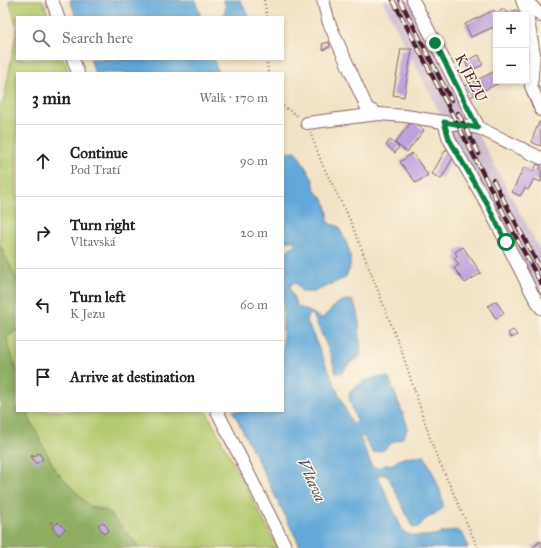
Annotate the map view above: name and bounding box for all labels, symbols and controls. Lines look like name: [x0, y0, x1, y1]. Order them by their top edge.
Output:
map controls: [493, 12, 529, 84]
button: +: [493, 12, 529, 48]
search box: [16, 16, 284, 60]
icon: search: [30, 27, 52, 49]
text: Search here: [62, 29, 133, 47]
route end: [426, 34, 444, 52]
button: −: [493, 48, 529, 84]
street label: K JEZU: [450, 51, 491, 106]
text: 3 min: [32, 88, 71, 109]
text: Walk · 170 m: [199, 90, 268, 106]
text: Continue: [70, 144, 128, 162]
icon: ahead: [32, 150, 54, 172]
text: 90 m: [240, 153, 268, 169]
text: Pod Tratí: [70, 162, 120, 178]
text: Turn right: [70, 216, 135, 234]
icon: right: [32, 222, 54, 244]
text: 20 m: [240, 225, 268, 241]
route start: [497, 233, 515, 251]
text: Vltavská: [70, 234, 116, 250]
text: Turn left: [70, 288, 126, 306]
icon: left: [32, 294, 54, 316]
text: 60 m: [240, 297, 268, 313]
text: K Jezu: [70, 306, 105, 322]
icon: arrive: [32, 366, 54, 388]
text: Arrive at destination: [70, 368, 195, 386]
water label: Vltava: [294, 455, 331, 505]

